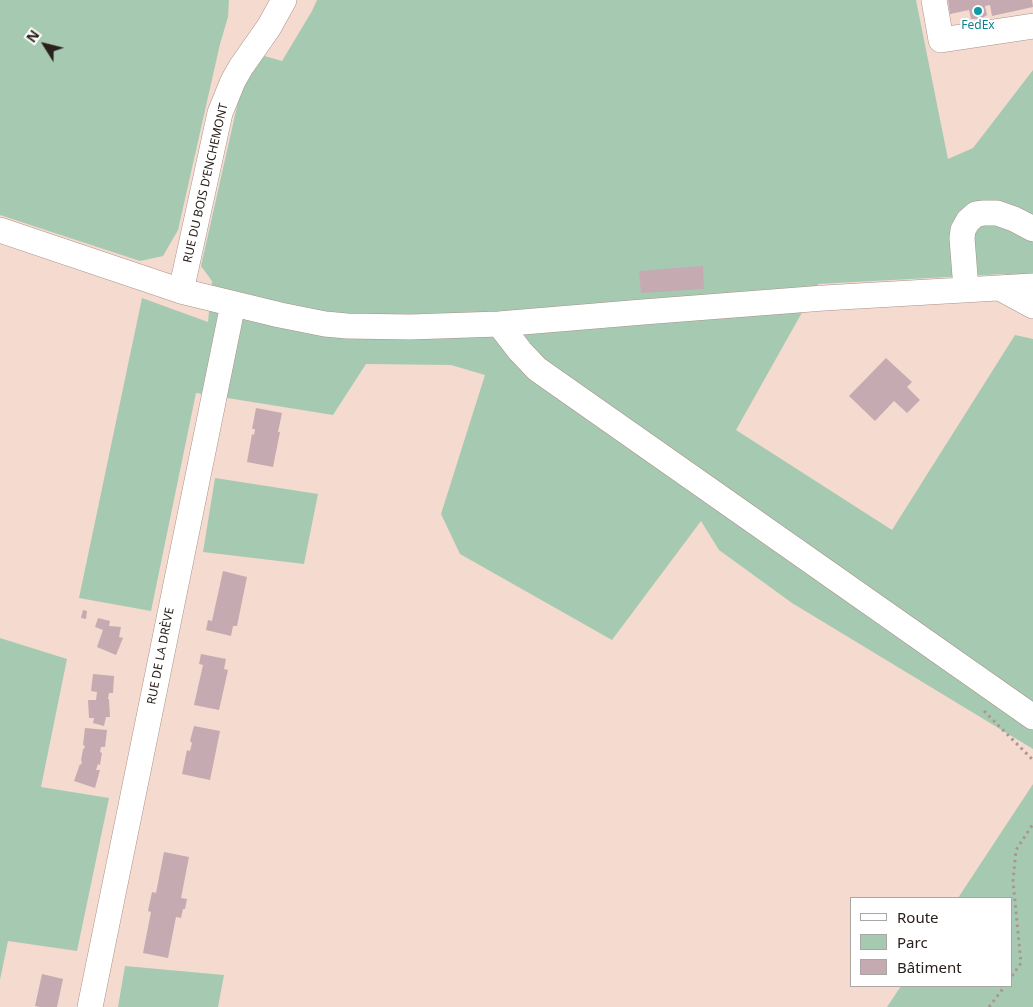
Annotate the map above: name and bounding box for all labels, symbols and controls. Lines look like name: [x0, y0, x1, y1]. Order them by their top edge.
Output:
marker: FedEx: [972, 5, 984, 17]
place label: FedEx: [961, 19, 995, 33]
north arrow: [20, 20, 70, 70]
text: N: [21, 26, 43, 46]
street label: RUE DU BOIS D’ENCHEMONT: [181, 102, 231, 264]
street label: RUE DE LA DRÈVE: [145, 606, 177, 706]
legend: [850, 897, 1013, 987]
text: Route: [897, 907, 939, 927]
text: Parc: [897, 932, 928, 952]
text: Bâtiment: [897, 957, 962, 977]

